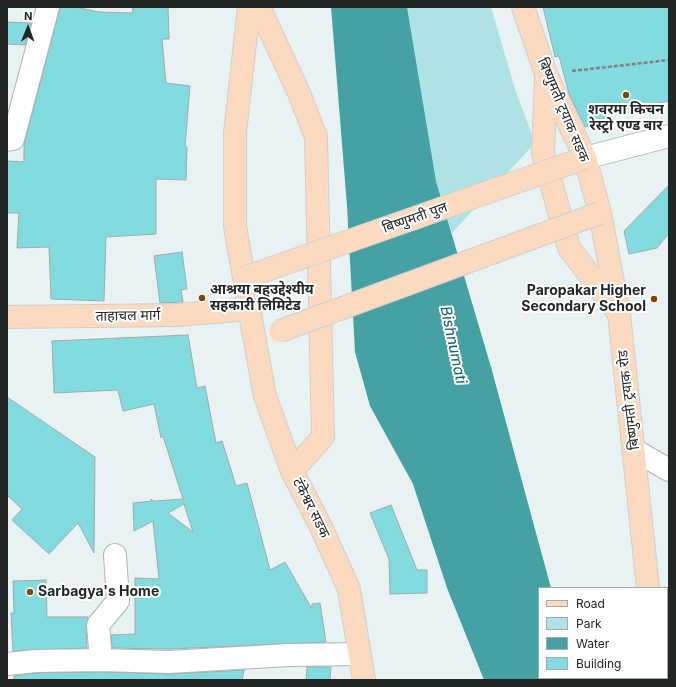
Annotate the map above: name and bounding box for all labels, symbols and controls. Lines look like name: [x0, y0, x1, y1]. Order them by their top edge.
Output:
north arrow: [8, 8, 48, 48]
text: N: [24, 9, 33, 23]
street label: बिष्णुमती ट्रयाक सडक: [534, 55, 592, 165]
marker: शवरमा किचन रेस्ट्रो एण्ड बार: [621, 90, 631, 100]
place label: शवरमा किचन रेस्ट्रो एण्ड बार: [588, 102, 664, 134]
street label: बिष्णुमती पुल: [380, 199, 450, 237]
place label: आश्रया बहुउद्देश्यीय सहकारी लिमिटेड: [210, 282, 314, 314]
place label: Paropakar Higher Secondary School: [521, 283, 646, 316]
marker: आश्रया बहुउद्देश्यीय सहकारी लिमिटेड: [197, 293, 207, 303]
marker: Paropakar Higher Secondary School: [649, 294, 659, 304]
water label: Bishnumati: [436, 305, 470, 385]
street label: ताहाचल मार्ग: [95, 307, 161, 325]
street label: बिष्णुमती ट्रयाक रोड: [615, 349, 643, 451]
street label: टंकेश्वर सडक: [289, 475, 333, 541]
place label: Sarbagya's Home: [38, 584, 159, 600]
marker: Sarbagya's Home: [25, 587, 35, 597]
legend: [538, 587, 668, 679]
text: Road: [576, 596, 605, 611]
text: Park: [576, 616, 602, 631]
text: Water: [576, 636, 609, 651]
text: Building: [576, 656, 621, 671]

